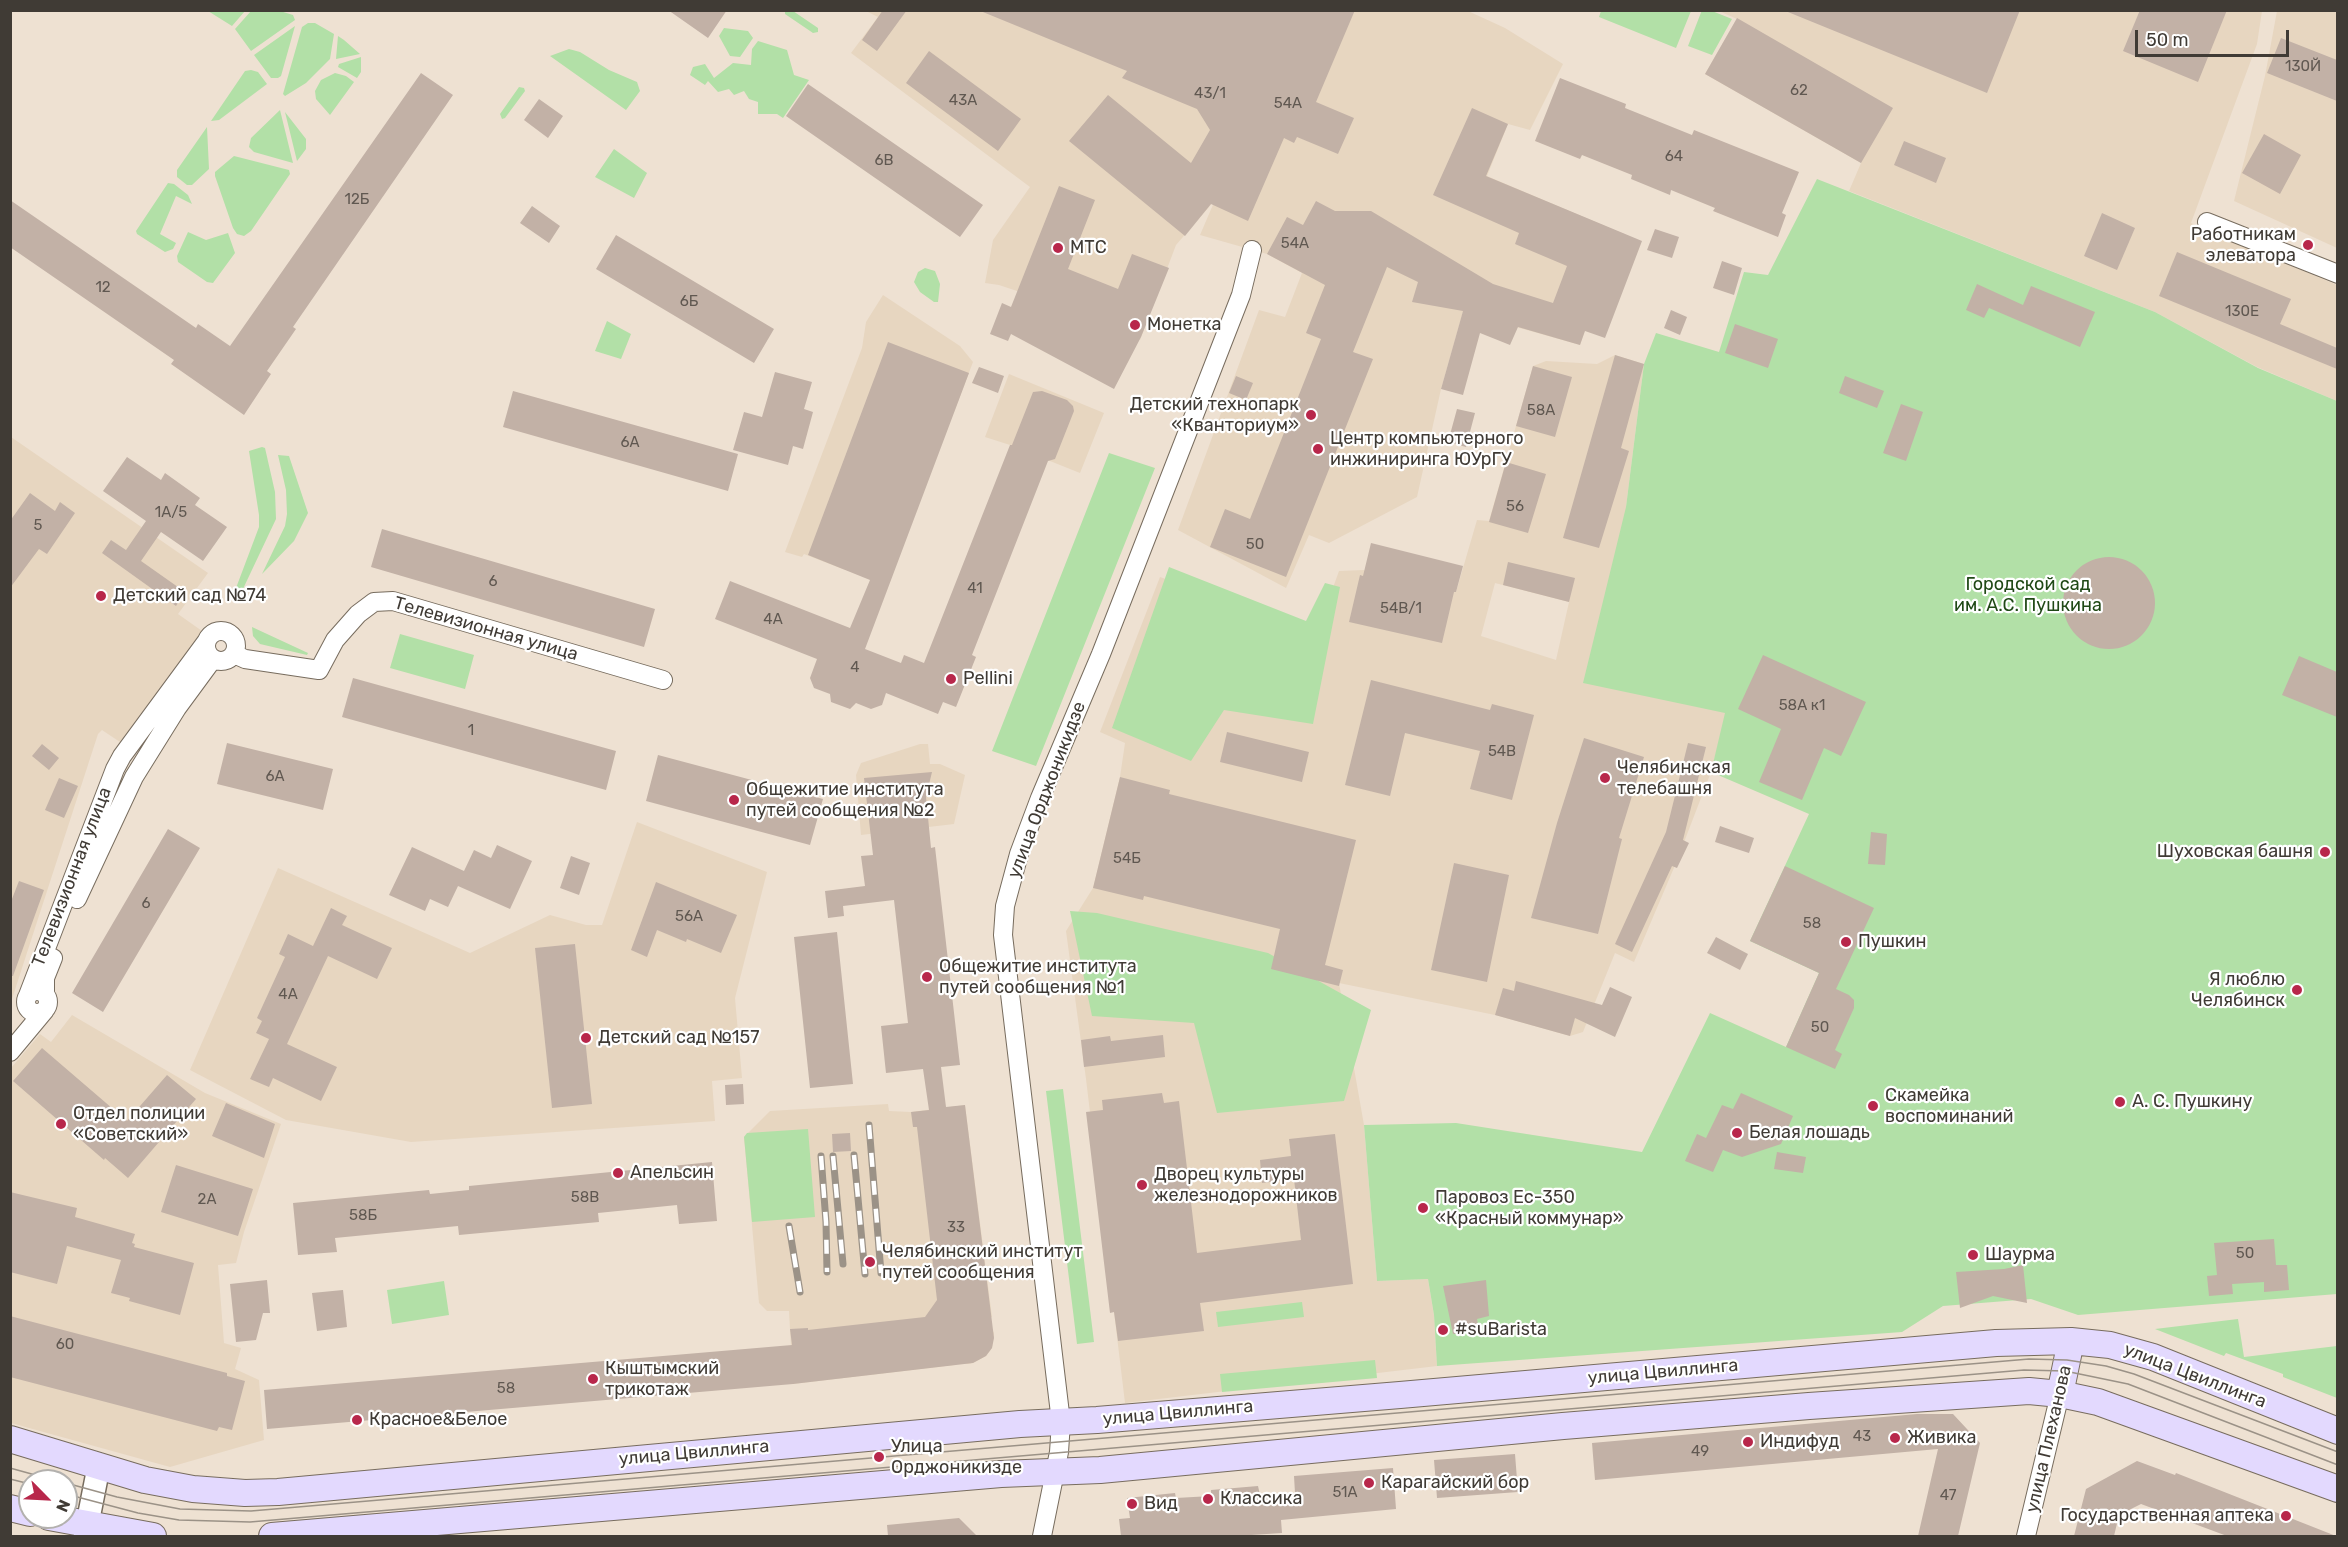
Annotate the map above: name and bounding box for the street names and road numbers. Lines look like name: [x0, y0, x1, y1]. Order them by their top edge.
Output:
street label: Телевизионная улица: [392, 592, 580, 666]
street label: улица Орджоникидзе: [1003, 699, 1091, 881]
street label: Телевизионная улица: [28, 784, 116, 970]
street label: улица Цвиллинга: [2121, 1339, 2269, 1413]
street label: улица Цвиллинга: [1587, 1355, 1739, 1389]
street label: улица Плеханова: [2022, 1363, 2076, 1515]
street label: улица Цвиллинга: [1102, 1396, 1254, 1430]
street label: улица Цвиллинга: [618, 1436, 770, 1470]

